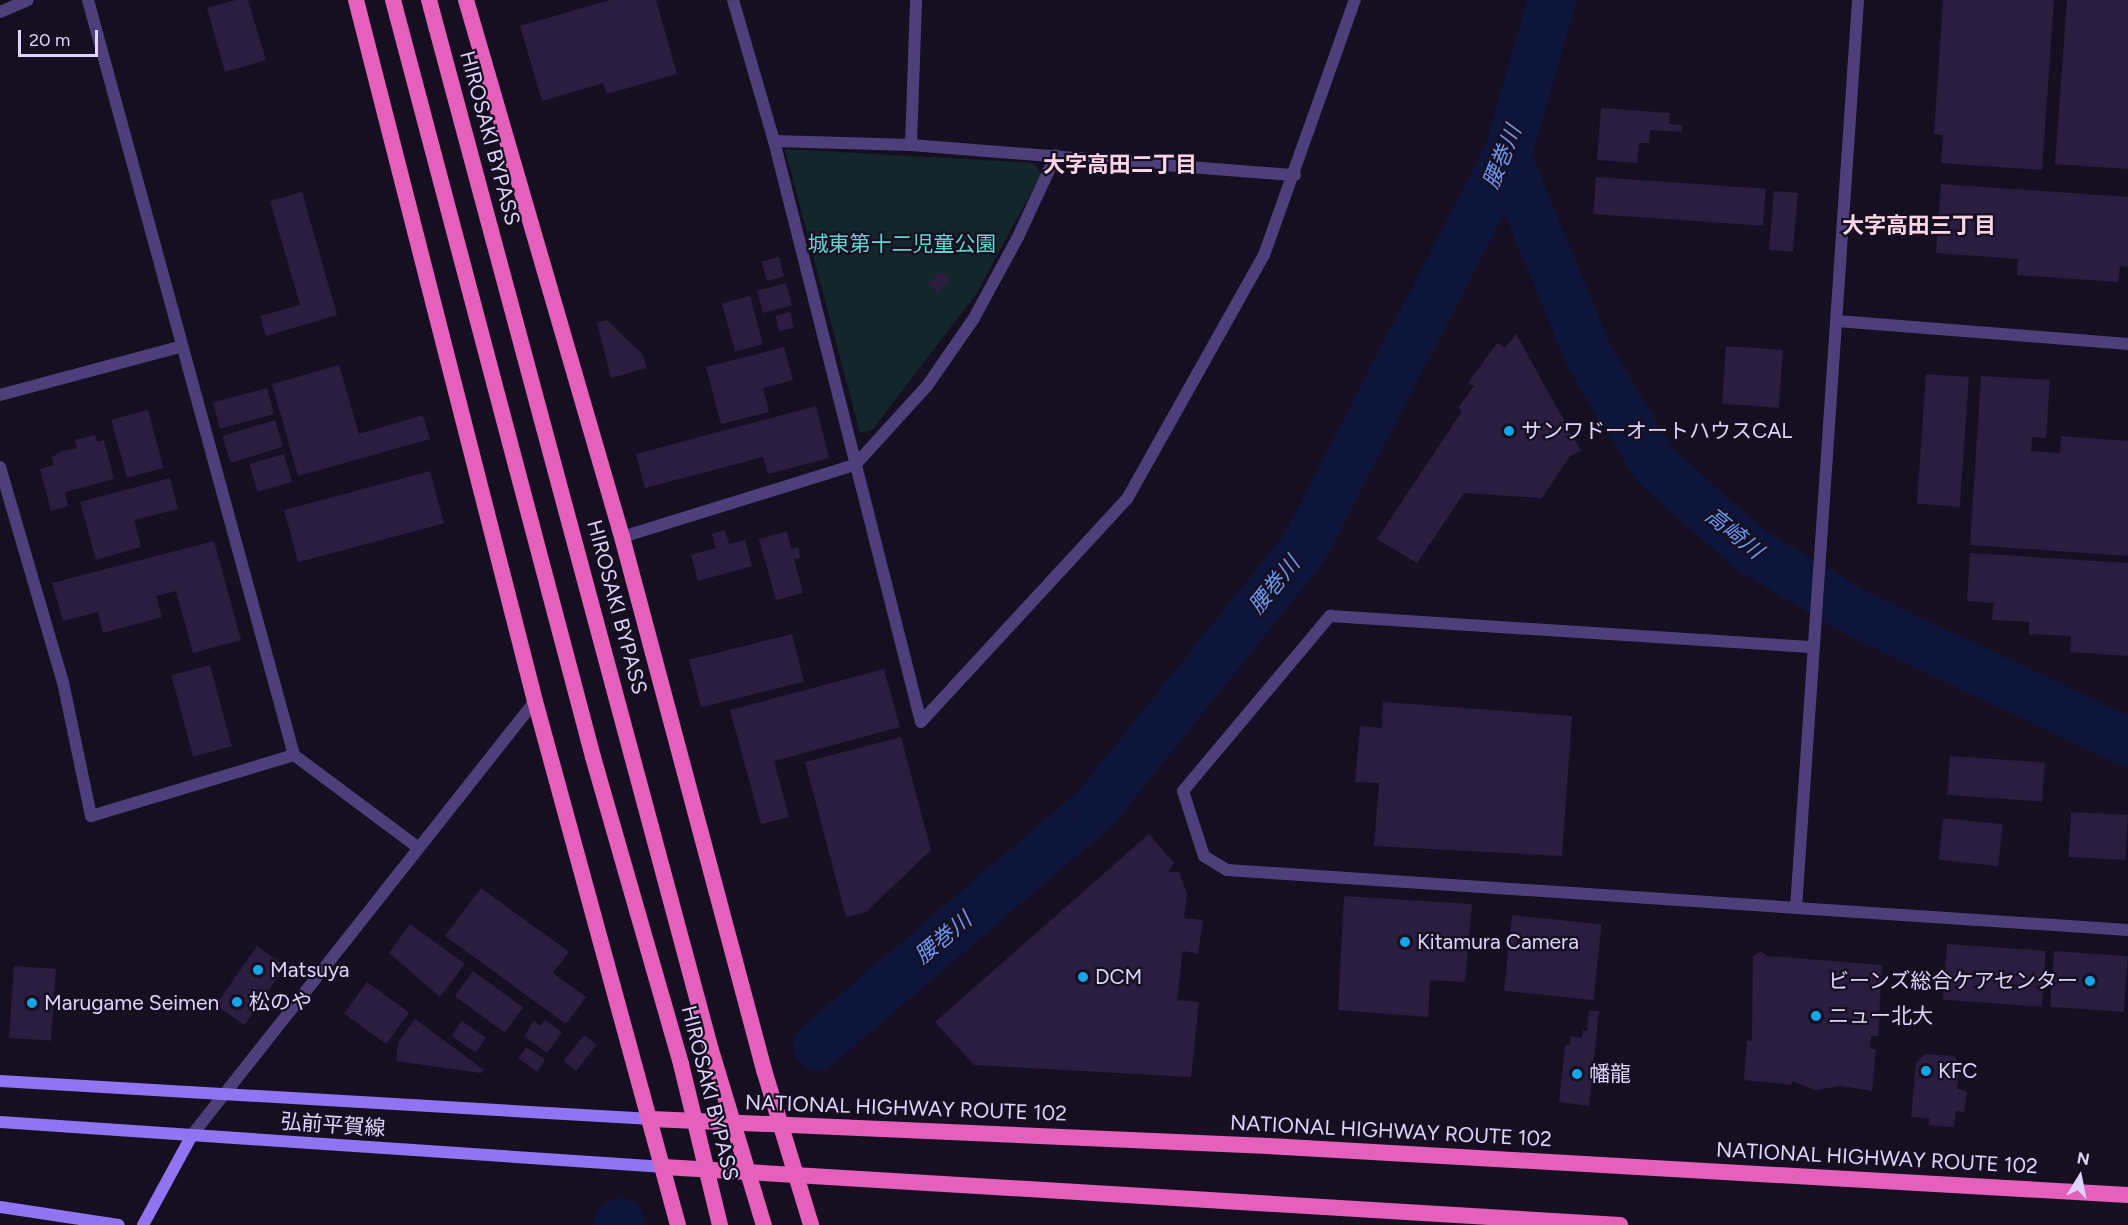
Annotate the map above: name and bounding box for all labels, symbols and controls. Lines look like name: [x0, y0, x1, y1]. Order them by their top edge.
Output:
scale bar: [21, 18, 100, 56]
text: 20 m: [29, 29, 70, 51]
street label: HIROSAKI BYPASS: [455, 48, 525, 228]
water label: 腰巻川: [1477, 121, 1527, 193]
district label: 大字高田二丁目: [1043, 152, 1197, 178]
district label: 大字高田三丁目: [1842, 213, 1996, 239]
park label: 城東第十二児童公園: [808, 231, 996, 257]
place label: サンワドーオートハウスCAL: [1521, 418, 1792, 444]
marker: サンワドーオートハウスCAL: [1502, 424, 1516, 438]
water label: 高崎川: [1700, 502, 1768, 564]
street label: HIROSAKI BYPASS: [582, 517, 652, 697]
water label: 腰巻川: [1243, 551, 1305, 619]
water label: 腰巻川: [909, 907, 977, 969]
place label: Kitamura Camera: [1417, 929, 1579, 955]
marker: Kitamura Camera: [1398, 935, 1412, 949]
place label: Matsuya: [270, 957, 349, 983]
marker: Matsuya: [251, 963, 265, 977]
place label: DCM: [1095, 964, 1142, 990]
place label: ビーンズ総合ケアセンター: [1826, 968, 2078, 994]
marker: DCM: [1076, 970, 1090, 984]
marker: ビーンズ総合ケアセンター: [2083, 974, 2097, 988]
place label: 松のや: [249, 989, 312, 1015]
place label: Marugame Seimen: [44, 990, 219, 1016]
marker: 松のや: [230, 995, 244, 1009]
marker: Marugame Seimen: [25, 996, 39, 1010]
street label: HIROSAKI BYPASS: [676, 1003, 744, 1183]
place label: ニュー北大: [1828, 1003, 1933, 1029]
marker: ニュー北大: [1809, 1009, 1823, 1023]
place label: KFC: [1938, 1058, 1977, 1084]
place label: 幡龍: [1589, 1061, 1631, 1087]
marker: KFC: [1919, 1064, 1933, 1078]
marker: 幡龍: [1570, 1067, 1584, 1081]
street label: NATIONAL HIGHWAY ROUTE 102: [745, 1090, 1067, 1126]
street label: 弘前平賀線: [280, 1109, 386, 1141]
street label: NATIONAL HIGHWAY ROUTE 102: [1230, 1110, 1552, 1152]
street label: NATIONAL HIGHWAY ROUTE 102: [1716, 1137, 2038, 1179]
north arrow: [2050, 1147, 2110, 1207]
text: N: [2075, 1148, 2091, 1169]

